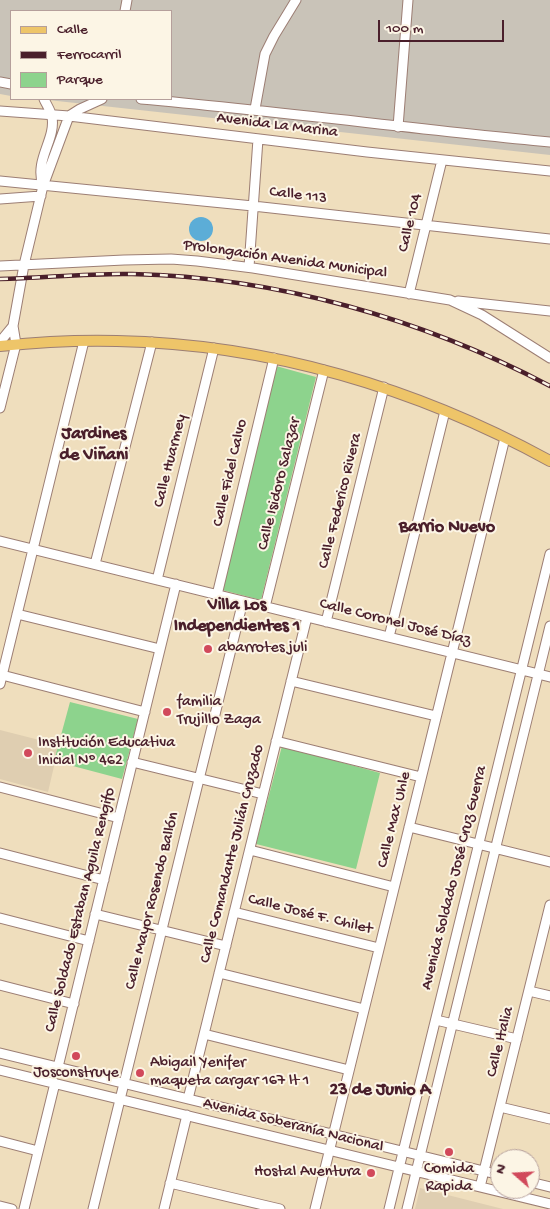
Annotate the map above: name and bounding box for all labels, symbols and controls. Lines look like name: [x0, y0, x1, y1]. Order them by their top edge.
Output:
legend: [10, 10, 172, 100]
scale bar: [380, 10, 506, 42]
text: 100 m: [386, 20, 423, 38]
text: Calle: [57, 21, 88, 39]
text: Ferrocarril: [57, 46, 121, 64]
text: Parque: [57, 71, 103, 89]
street label: Avenida La Marina: [215, 109, 339, 143]
street label: Calle 113: [268, 183, 328, 209]
street label: Calle 104: [394, 192, 428, 254]
street label: Prolongación Avenida Municipal: [182, 236, 388, 284]
street label: Calle Huarmey: [150, 412, 192, 510]
street label: Calle Isidoro Salazar: [254, 416, 306, 552]
street label: Calle Fidel Calvo: [209, 417, 253, 529]
district label: Jardines de Viñani: [59, 424, 129, 466]
street label: Calle Federico Rivera: [315, 431, 367, 571]
district label: Barrio Nuevo: [399, 517, 495, 539]
district label: Villa Los Independientes 1: [174, 595, 300, 638]
street label: Calle Coronel José Díaz: [317, 595, 473, 651]
place label: abarrotes juli: [218, 639, 307, 659]
marker: abarrotes juli: [202, 643, 214, 655]
place label: familia Trujillo Zaga: [177, 693, 261, 731]
marker: familia Trujillo Zaga: [161, 706, 173, 718]
place label: Institución Educativa Inicial Nº 462: [38, 734, 175, 772]
street label: Calle Comandante Julián Cruzado: [197, 743, 269, 965]
marker: Institución Educativa Inicial Nº 462: [22, 747, 34, 759]
street label: Avenida Soldado José Cruz Guerra: [418, 764, 492, 992]
street label: Calle Max Uhle: [374, 770, 416, 870]
street label: Calle Soldado Estaban Aguila Rengifo: [41, 786, 121, 1034]
street label: Calle Mayor Rosendo Ballón: [122, 810, 184, 992]
street label: Calle José F. Chilet: [246, 890, 374, 940]
street label: Calle Italia: [483, 1005, 519, 1079]
marker: Josconstruye: [70, 1050, 82, 1062]
place label: Abigail Yenifer maqueta cargar 167 lt 1: [150, 1054, 309, 1092]
place label: Josconstruye: [33, 1064, 119, 1084]
marker: Abigail Yenifer maqueta cargar 167 lt 1: [134, 1067, 146, 1079]
district label: 23 de Junio A: [329, 1080, 431, 1102]
street label: Avenida Soberanía Nacional: [201, 1094, 385, 1158]
marker: Comida Rapida: [443, 1146, 455, 1158]
north arrow: [490, 1149, 540, 1199]
place label: Comida Rapida: [424, 1160, 474, 1198]
text: N: [492, 1162, 511, 1176]
place label: Hostal Aventura: [254, 1163, 361, 1183]
marker: Hostal Aventura: [365, 1167, 377, 1179]

